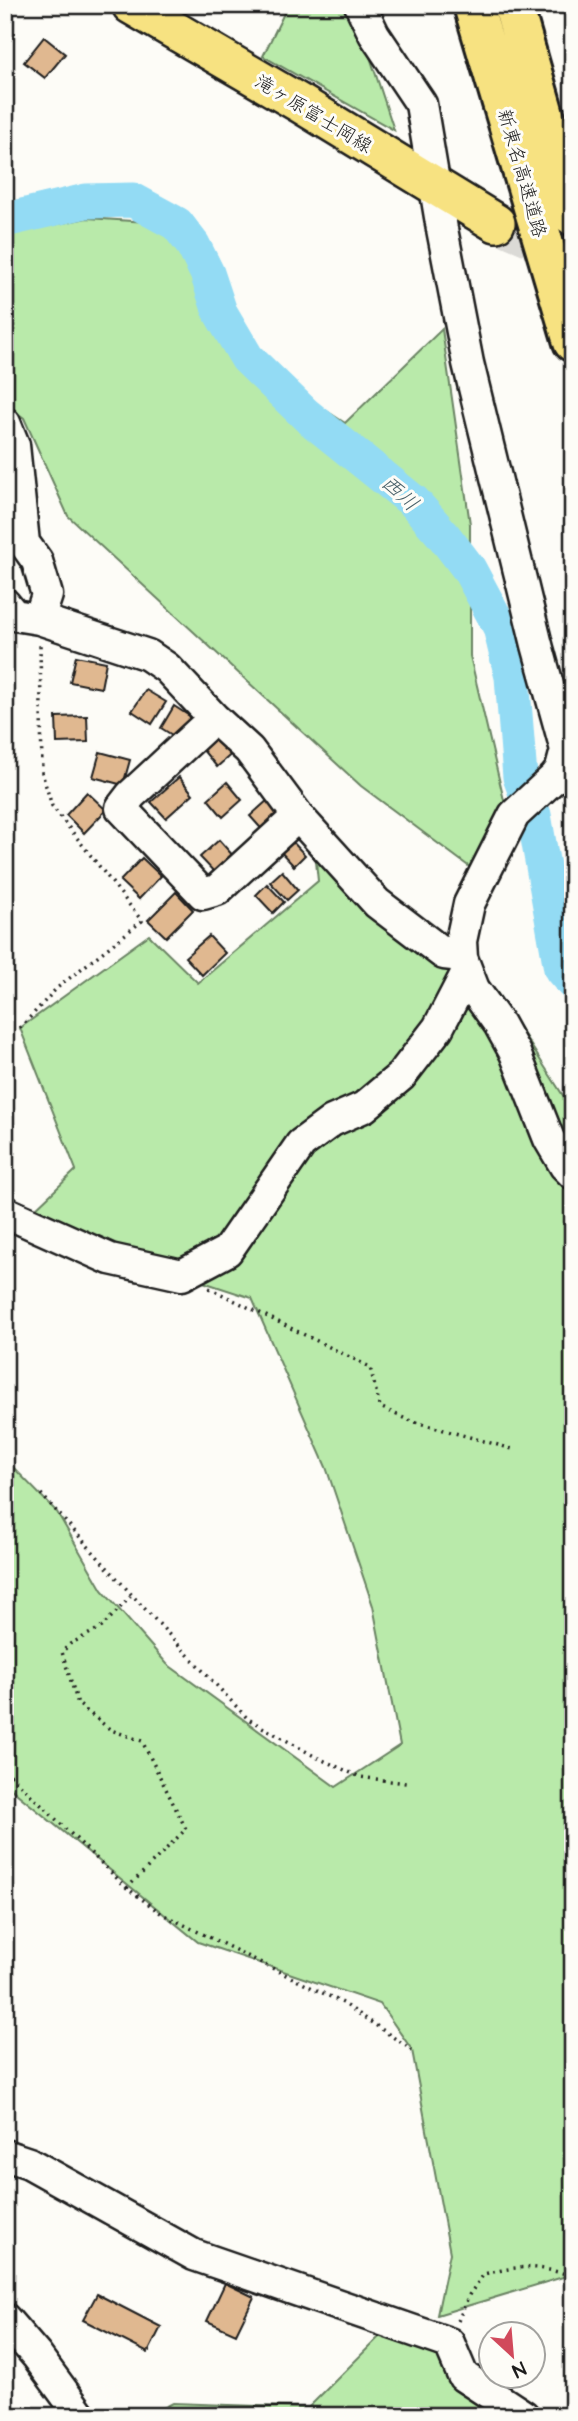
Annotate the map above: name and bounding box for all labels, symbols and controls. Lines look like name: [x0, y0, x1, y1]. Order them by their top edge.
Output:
street label: 滝ヶ原富士岡線: [249, 68, 377, 160]
street label: 新東名高速道路: [490, 106, 553, 241]
water label: 西川: [374, 469, 425, 518]
north arrow: [476, 2320, 546, 2390]
text: N: [507, 2354, 530, 2384]

